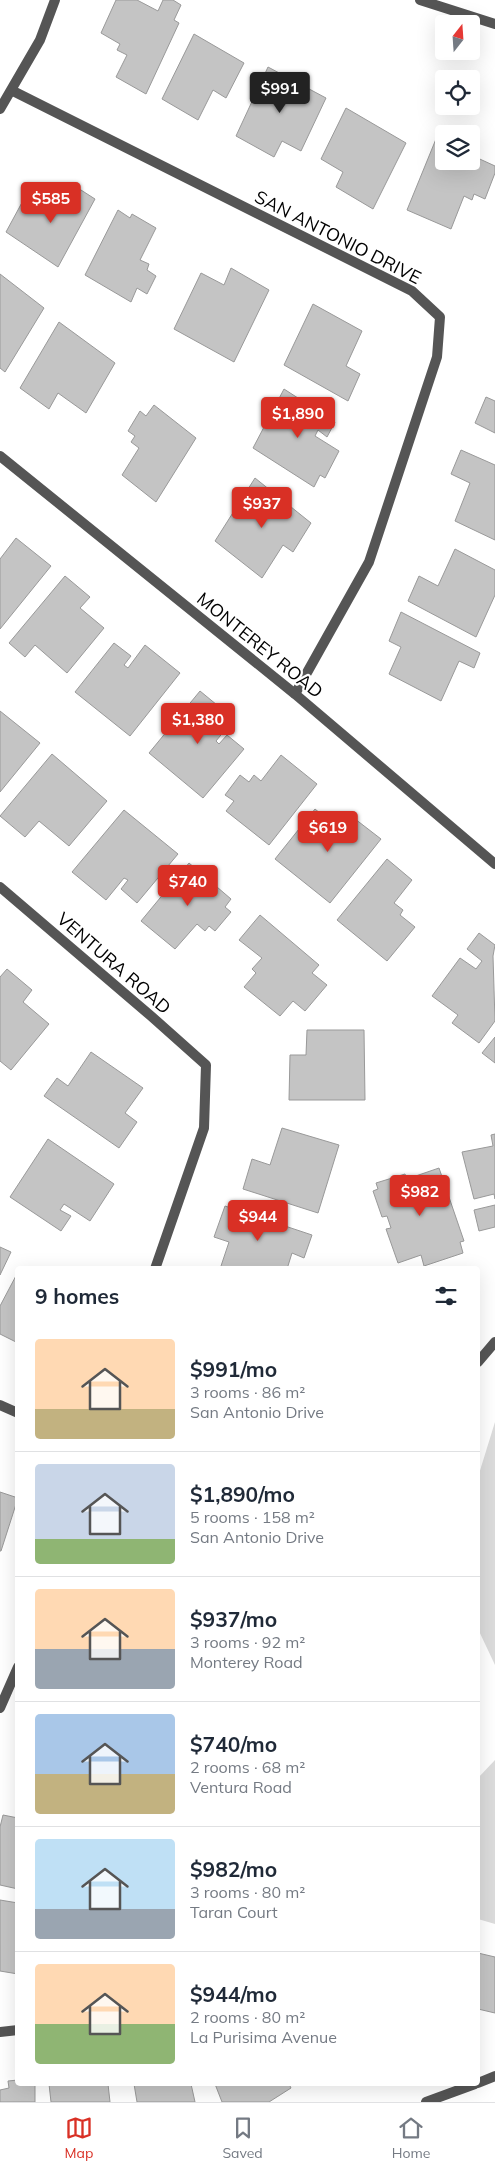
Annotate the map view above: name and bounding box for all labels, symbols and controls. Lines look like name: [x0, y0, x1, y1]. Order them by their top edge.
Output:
north arrow: [435, 15, 480, 60]
map controls: [435, 15, 480, 170]
button: locate: [435, 70, 480, 115]
pin: $991: [250, 72, 310, 114]
text: $991: [261, 78, 299, 98]
button: layers: [435, 125, 480, 170]
pin: $585: [21, 182, 81, 224]
street label: SAN ANTONIO DRIVE: [251, 185, 425, 289]
text: $585: [32, 188, 70, 208]
pin: $1,890: [257, 396, 339, 439]
text: $1,890: [272, 403, 324, 423]
pin: $937: [232, 486, 292, 529]
text: $937: [243, 493, 281, 513]
street label: MONTEREY ROAD: [192, 587, 328, 703]
pin: $1,380: [157, 702, 239, 745]
text: $1,380: [172, 709, 224, 729]
pin: $619: [298, 810, 358, 853]
text: $619: [309, 817, 347, 837]
pin: $740: [158, 864, 218, 907]
text: $740: [169, 871, 207, 891]
street label: VENTURA ROAD: [52, 907, 176, 1019]
pin: $982: [390, 1174, 450, 1217]
text: $982: [401, 1181, 439, 1201]
pin: $944: [228, 1200, 288, 1242]
text: $944: [239, 1206, 277, 1226]
icon: filters: [432, 1282, 460, 1310]
text: 9 homes: [35, 1283, 119, 1309]
text: $991/mo: [190, 1356, 277, 1382]
icon: home: [75, 1359, 135, 1419]
text: 3 rooms · 86 m²: [190, 1382, 305, 1402]
text: San Antonio Drive: [190, 1402, 324, 1422]
text: $1,890/mo: [190, 1481, 295, 1507]
icon: home: [75, 1484, 135, 1544]
text: 5 rooms · 158 m²: [190, 1507, 315, 1527]
text: San Antonio Drive: [190, 1527, 324, 1547]
text: $937/mo: [190, 1606, 277, 1632]
icon: home: [75, 1609, 135, 1669]
text: 3 rooms · 92 m²: [190, 1632, 305, 1652]
text: Monterey Road: [190, 1652, 303, 1672]
text: $740/mo: [190, 1731, 277, 1757]
icon: home: [75, 1734, 135, 1794]
text: 2 rooms · 68 m²: [190, 1757, 305, 1777]
text: Ventura Road: [190, 1777, 292, 1797]
text: $982/mo: [190, 1856, 277, 1882]
icon: home: [75, 1859, 135, 1919]
text: 3 rooms · 80 m²: [190, 1882, 305, 1902]
text: Taran Court: [190, 1902, 278, 1922]
text: $944/mo: [190, 1981, 277, 2007]
icon: home: [75, 1984, 135, 2044]
text: 2 rooms · 80 m²: [190, 2007, 305, 2027]
text: La Purisima Avenue: [190, 2027, 337, 2047]
tab: Map: [65, 2114, 93, 2162]
tab: Saved: [222, 2114, 263, 2162]
tab: Home: [392, 2114, 430, 2162]

